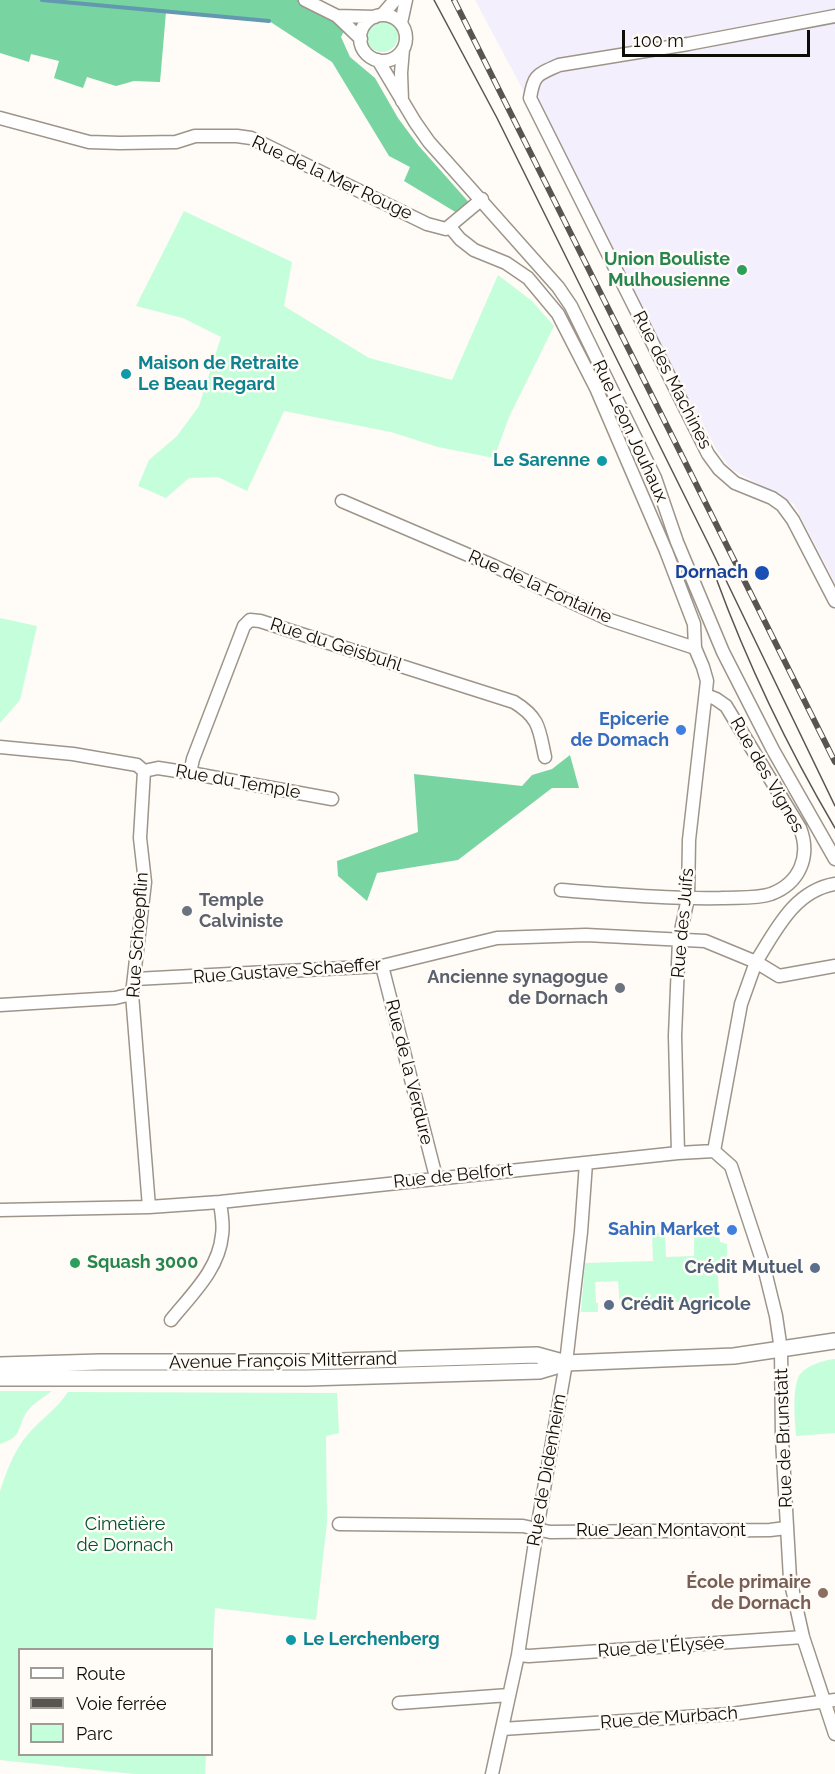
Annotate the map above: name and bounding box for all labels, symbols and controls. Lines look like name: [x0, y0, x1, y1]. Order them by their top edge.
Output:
scale bar: [625, 18, 812, 56]
text: 100 m: [633, 30, 684, 51]
street label: Rue de la Mer Rouge: [248, 131, 416, 225]
place label: Union Bouliste Mulhousienne: [604, 249, 730, 292]
marker: Union Bouliste Mulhousienne: [735, 263, 749, 277]
street label: Rue des Machines: [628, 307, 716, 453]
place label: Maison de Retraite Le Beau Regard: [138, 353, 299, 395]
street label: Rue Léon Jouhaux: [588, 357, 672, 505]
marker: Maison de Retraite Le Beau Regard: [119, 367, 133, 381]
place label: Le Sarenne: [493, 450, 590, 472]
marker: Le Sarenne: [595, 454, 609, 468]
street label: Rue de la Fontaine: [465, 546, 615, 628]
place label: Dornach: [675, 562, 748, 584]
marker: Dornach: [753, 564, 771, 582]
street label: Rue du Geisbuhl: [267, 614, 405, 676]
place label: Epicerie de Domach: [570, 709, 669, 752]
street label: Rue des Vignes: [725, 714, 809, 836]
marker: Epicerie de Domach: [674, 723, 688, 737]
street label: Rue du Temple: [174, 760, 302, 804]
street label: Rue des Juifs: [667, 867, 699, 979]
street label: Rue Schoepflin: [123, 871, 153, 999]
place label: Temple Calviniste: [199, 890, 283, 932]
marker: Temple Calviniste: [180, 904, 194, 918]
street label: Rue Gustave Schaeffer: [192, 954, 382, 988]
place label: Ancienne synagogue de Dornach: [427, 967, 608, 1010]
marker: Ancienne synagogue de Dornach: [613, 981, 627, 995]
street label: Rue de la Verdure: [380, 997, 438, 1147]
street label: Rue de Belfort: [392, 1159, 514, 1193]
place label: Sahin Market: [608, 1219, 720, 1241]
marker: Sahin Market: [725, 1223, 739, 1237]
place label: Squash 3000: [87, 1252, 198, 1274]
marker: Squash 3000: [68, 1256, 82, 1270]
place label: Crédit Mutuel: [684, 1257, 803, 1279]
marker: Crédit Mutuel: [808, 1261, 822, 1275]
place label: Crédit Agricole: [621, 1294, 751, 1316]
marker: Crédit Agricole: [602, 1298, 616, 1312]
street label: Avenue François Mitterrand: [169, 1348, 397, 1374]
street label: Rue de Brunstatt: [771, 1368, 797, 1508]
street label: Rue de Didenheim: [523, 1392, 571, 1548]
park label: Cimetière de Dornach: [77, 1514, 173, 1556]
street label: Rue Jean Montavont: [576, 1520, 746, 1542]
place label: École primaire de Dornach: [686, 1572, 811, 1614]
marker: École primaire de Dornach: [816, 1586, 830, 1600]
place label: Le Lerchenberg: [303, 1629, 440, 1651]
street label: Rue de l'Élysée: [597, 1632, 725, 1662]
marker: Le Lerchenberg: [284, 1633, 298, 1647]
legend: [18, 1648, 213, 1756]
text: Route: [76, 1663, 125, 1684]
text: Voie ferrée: [76, 1693, 167, 1714]
street label: Rue de Murbach: [599, 1702, 739, 1734]
text: Parc: [76, 1723, 113, 1744]

